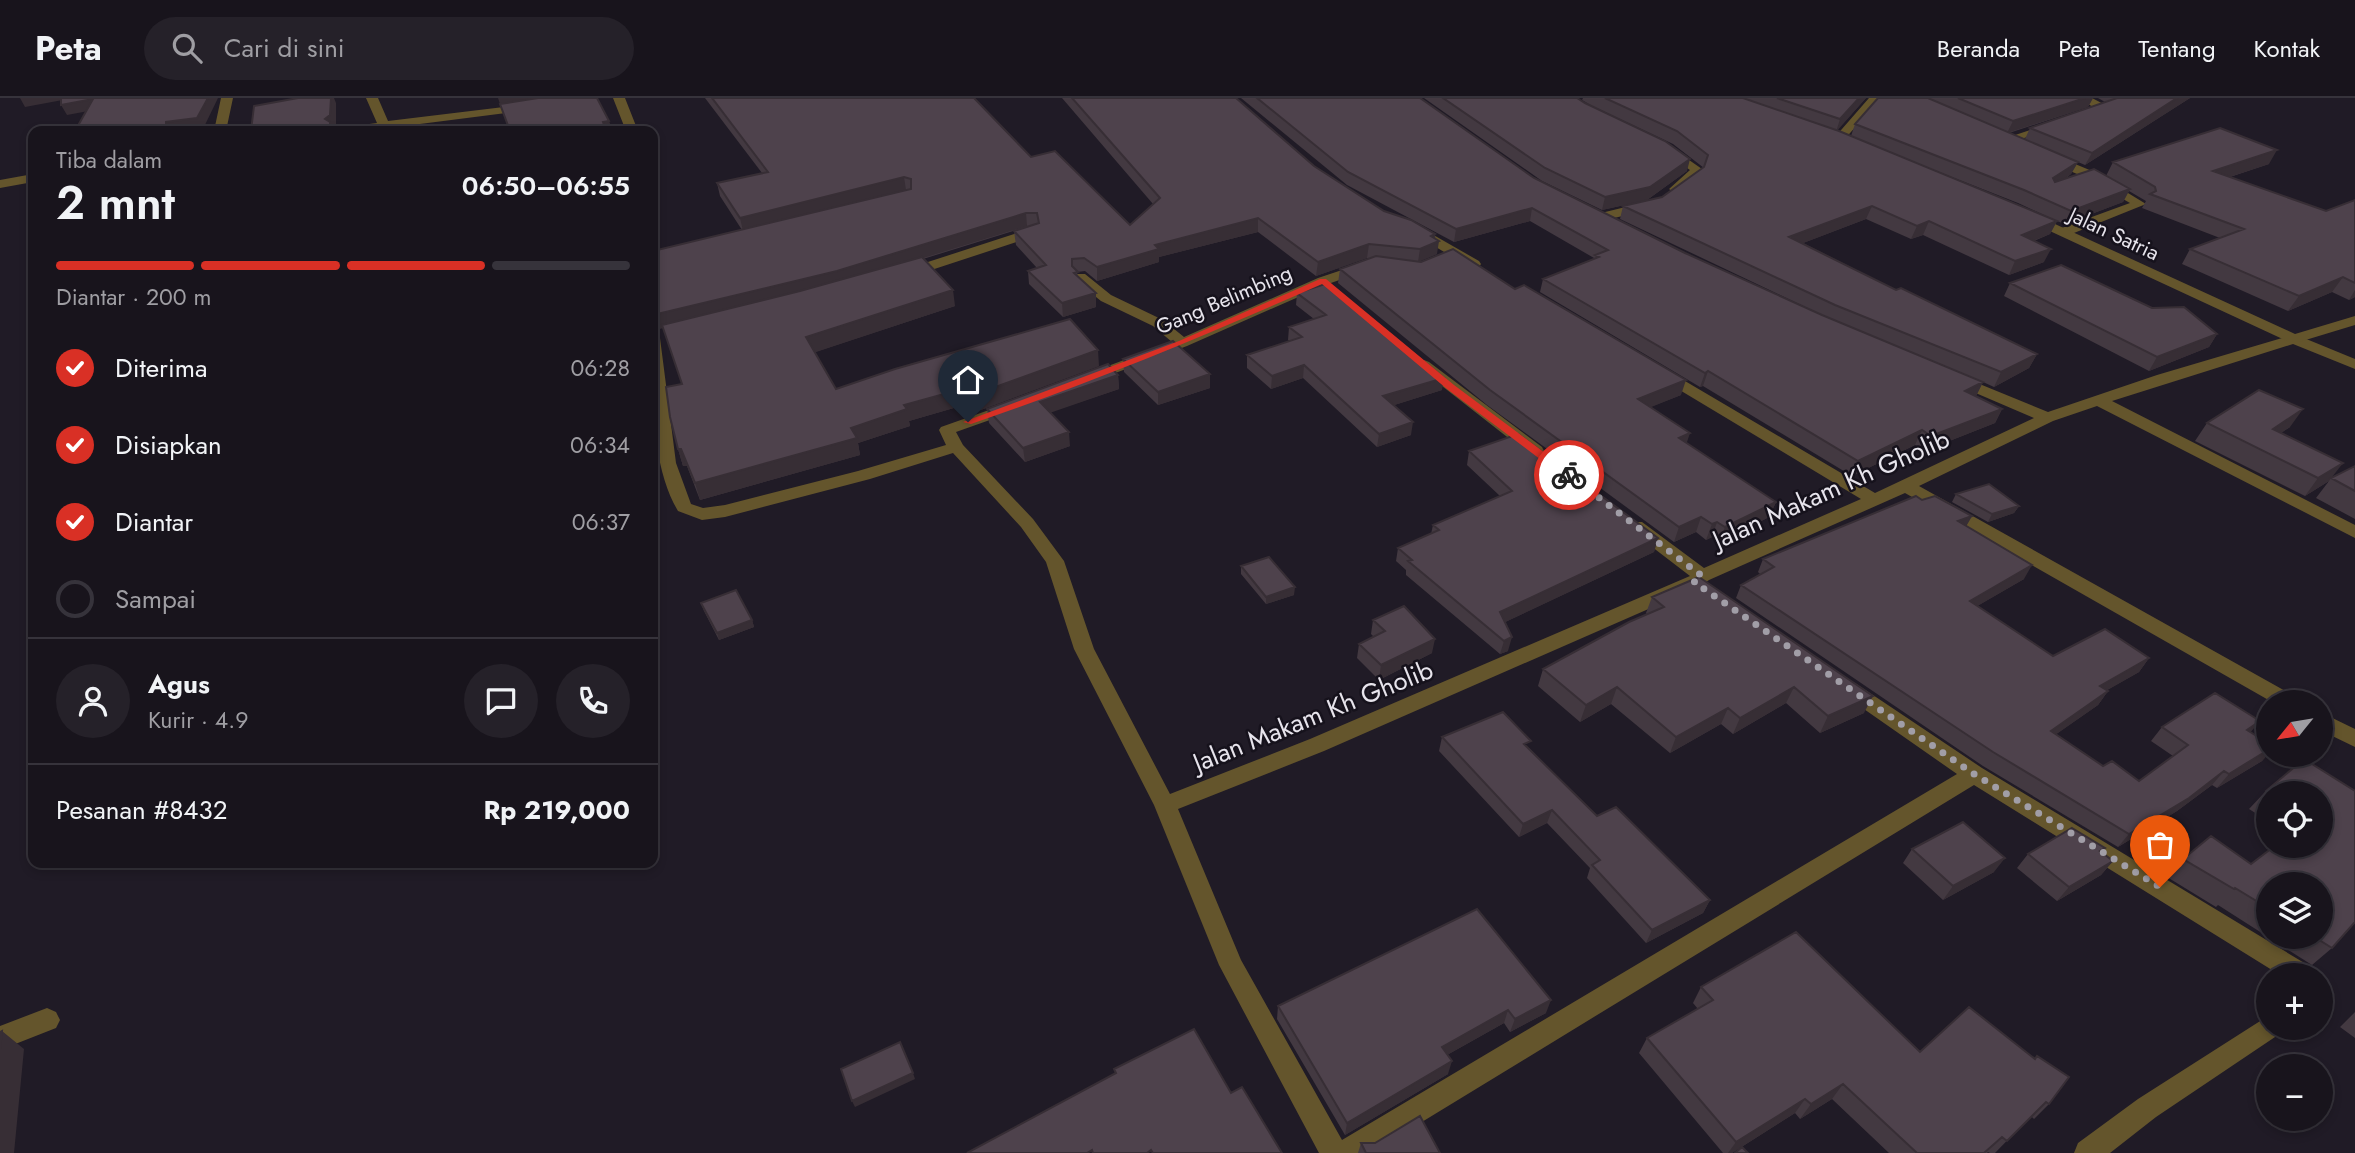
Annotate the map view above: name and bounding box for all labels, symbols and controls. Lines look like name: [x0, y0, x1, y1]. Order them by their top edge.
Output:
search box: [144, 17, 634, 80]
text: Peta: [35, 25, 102, 72]
icon: search: [168, 29, 206, 67]
text: Cari di sini: [224, 29, 345, 67]
text: Beranda: [1937, 31, 2020, 66]
text: Peta: [2058, 31, 2100, 66]
text: Tentang: [2138, 31, 2216, 66]
text: Kontak: [2254, 31, 2320, 66]
text: Tiba dalam: [56, 143, 162, 177]
text: 06:50–06:55: [462, 167, 630, 205]
text: 2 mnt: [56, 170, 175, 236]
street label: Jalan Satria: [2061, 199, 2164, 268]
street label: Gang Belimbing: [1151, 258, 1297, 342]
text: Diantar · 200 m: [56, 280, 211, 314]
icon: check: [56, 349, 94, 387]
text: Diterima: [115, 349, 208, 387]
pin: [938, 350, 998, 422]
text: 06:28: [570, 351, 630, 385]
icon: home: [949, 361, 987, 399]
street label: Jalan Makam Kh Gholib: [1704, 420, 1956, 560]
icon: check: [56, 426, 94, 464]
text: Disiapkan: [115, 426, 222, 464]
text: 06:34: [570, 428, 630, 462]
courier: [1534, 440, 1604, 510]
icon: bike: [1550, 456, 1588, 494]
icon: check: [56, 503, 94, 541]
text: Diantar: [115, 503, 193, 541]
text: 06:37: [572, 505, 630, 539]
text: Sampai: [115, 580, 196, 618]
street label: Jalan Makam Kh Gholib: [1184, 650, 1439, 783]
button: person: [56, 664, 130, 738]
button: chat: [464, 664, 538, 738]
button: phone: [556, 664, 630, 738]
text: Agus: [148, 665, 210, 703]
north arrow: [2256, 690, 2333, 766]
map controls: [2256, 690, 2333, 1131]
text: Kurir · 4.9: [148, 703, 248, 737]
button: locate: [2256, 781, 2333, 858]
text: Pesanan #8432: [56, 791, 228, 829]
text: Rp 219,000: [483, 791, 630, 829]
pin: [2130, 815, 2190, 887]
icon: bag: [2141, 826, 2179, 864]
button: layers: [2256, 872, 2333, 949]
button: +: [2256, 963, 2333, 1040]
button: −: [2256, 1054, 2333, 1131]

